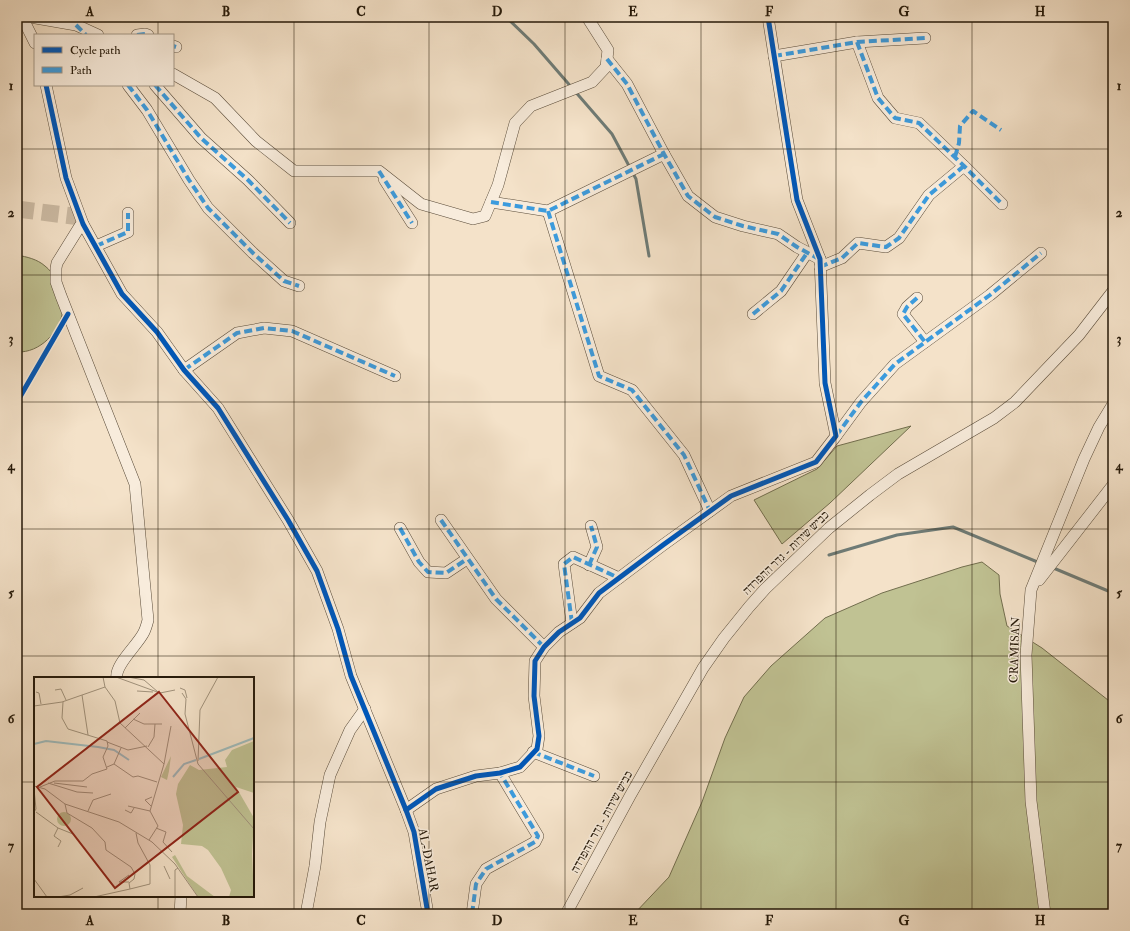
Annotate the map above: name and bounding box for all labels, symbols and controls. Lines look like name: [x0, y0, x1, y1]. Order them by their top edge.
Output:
text: A: [85, 4, 95, 20]
text: B: [222, 4, 230, 20]
text: C: [356, 4, 366, 20]
text: D: [492, 4, 503, 20]
text: E: [628, 4, 638, 20]
text: F: [765, 4, 774, 20]
text: G: [899, 4, 910, 20]
text: H: [1035, 4, 1046, 20]
legend: [34, 34, 174, 86]
text: Cycle path: [70, 43, 121, 58]
text: Path: [70, 63, 93, 78]
text: 1: [9, 78, 14, 94]
text: 1: [1117, 78, 1122, 94]
text: 2: [8, 205, 15, 221]
text: 2: [1116, 205, 1123, 221]
text: 3: [9, 331, 14, 347]
text: 3: [1117, 331, 1122, 347]
text: 4: [6, 458, 15, 474]
text: 4: [1114, 458, 1123, 474]
street label: כביש שירות - גדר ההפרדה: [739, 508, 833, 598]
text: 5: [8, 585, 14, 601]
text: 5: [1116, 585, 1122, 601]
street label: CRAMISAN: [1006, 616, 1024, 683]
inset map: [34, 677, 254, 897]
text: 6: [8, 711, 16, 727]
text: 6: [1116, 711, 1124, 727]
street label: כביש שירות - גדר ההפרדה: [568, 768, 637, 876]
street label: AL-DAHAR: [414, 826, 442, 894]
text: 7: [8, 838, 15, 854]
text: 7: [1116, 838, 1123, 854]
text: A: [85, 913, 95, 929]
text: B: [222, 913, 230, 929]
text: C: [356, 913, 366, 929]
text: D: [492, 913, 503, 929]
text: E: [628, 913, 638, 929]
text: F: [765, 913, 774, 929]
text: G: [899, 913, 910, 929]
text: H: [1035, 913, 1046, 929]

